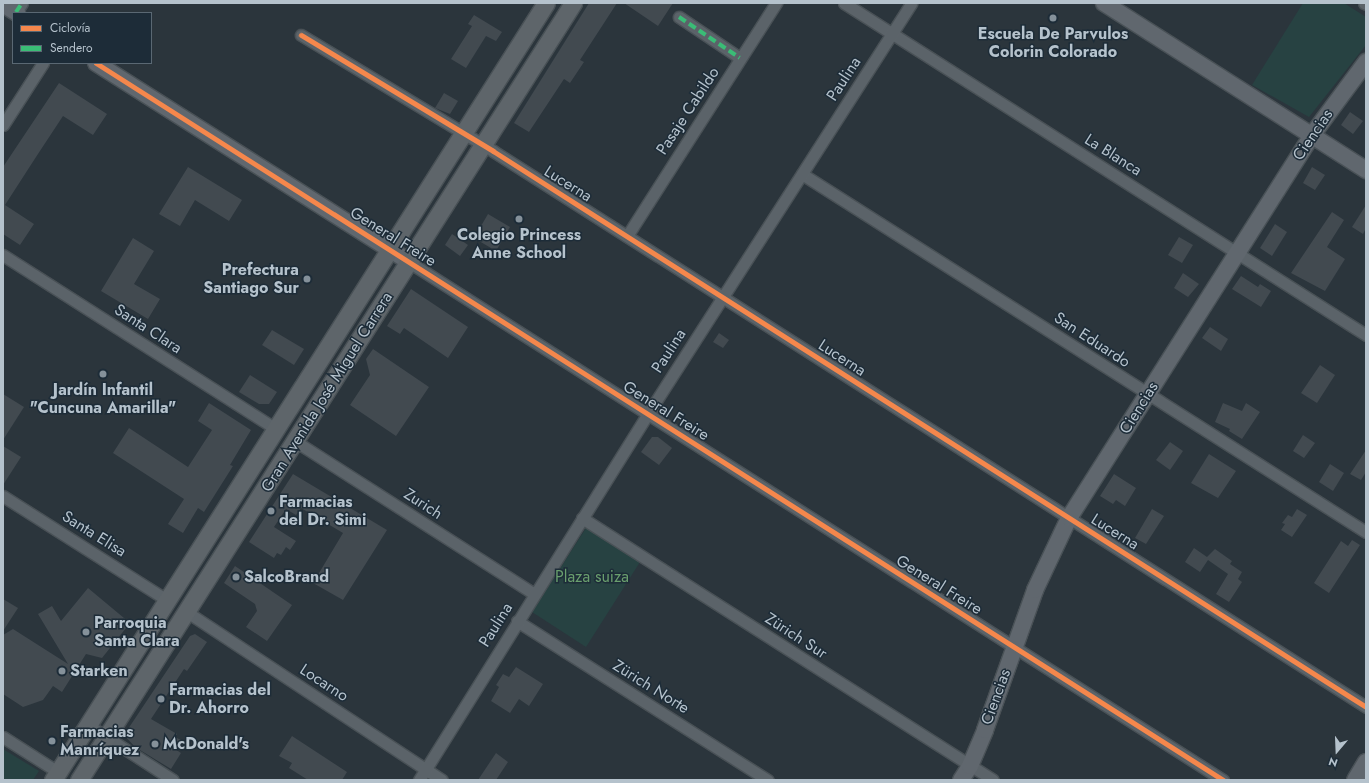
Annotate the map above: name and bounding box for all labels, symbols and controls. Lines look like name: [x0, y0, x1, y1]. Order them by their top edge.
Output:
legend: [12, 12, 152, 64]
marker: Escuela De Parvulos Colorin Colorado: [1048, 13, 1058, 23]
text: Ciclovía: [50, 19, 90, 37]
place label: Escuela De Parvulos Colorin Colorado: [978, 24, 1128, 62]
text: Sendero: [50, 39, 93, 57]
street label: Paulina: [823, 54, 865, 104]
street label: Pasaje Cabildo: [653, 64, 723, 158]
street label: Ciencias: [1289, 106, 1337, 164]
street label: La Blanca: [1081, 130, 1145, 180]
street label: Lucerna: [541, 162, 595, 206]
street label: General Freire: [346, 203, 440, 271]
marker: Colegio Princess Anne School: [514, 214, 524, 224]
place label: Colegio Princess Anne School: [457, 225, 581, 263]
place label: Prefectura Santiago Sur: [203, 260, 299, 298]
marker: Prefectura Santiago Sur: [302, 274, 312, 284]
street label: Gran Avenida José Miguel Carrera: [257, 289, 397, 495]
street label: Santa Clara: [111, 300, 185, 358]
street label: San Eduardo: [1050, 308, 1134, 372]
street label: Paulina: [648, 326, 690, 376]
street label: Lucerna: [815, 336, 869, 380]
marker: Jardín Infantil "Cuncuna Amarilla": [98, 369, 108, 379]
street label: General Freire: [619, 377, 713, 445]
street label: Ciencias: [1116, 378, 1162, 438]
place label: Jardín Infantil "Cuncuna Amarilla": [30, 380, 176, 418]
street label: Zurich: [400, 484, 446, 524]
place label: Farmacias del Dr. Simi: [279, 492, 366, 530]
marker: Farmacias del Dr. Simi: [266, 506, 276, 516]
street label: Santa Elisa: [58, 507, 130, 561]
street label: Lucerna: [1088, 510, 1142, 554]
street label: General Freire: [892, 551, 986, 619]
place label: SalcoBrand: [244, 567, 329, 587]
park label: Plaza suiza: [555, 567, 629, 587]
marker: SalcoBrand: [231, 572, 241, 582]
street label: Paulina: [475, 599, 517, 651]
street label: Zürich Sur: [761, 609, 831, 663]
place label: Parroquia Santa Clara: [94, 613, 180, 651]
marker: Parroquia Santa Clara: [81, 627, 91, 637]
street label: Zürich Norte: [609, 656, 693, 718]
street label: Locarno: [296, 660, 352, 706]
place label: Starken: [70, 661, 128, 681]
marker: Starken: [57, 666, 67, 676]
street label: Ciencias: [977, 667, 1015, 727]
place label: Farmacias del Dr. Ahorro: [169, 680, 271, 718]
marker: Farmacias del Dr. Ahorro: [156, 694, 166, 704]
place label: Farmacias Manríquez: [60, 722, 139, 760]
north arrow: [1317, 731, 1357, 771]
place label: McDonald's: [163, 734, 249, 754]
marker: Farmacias Manríquez: [47, 736, 57, 746]
marker: McDonald's: [150, 739, 160, 749]
text: N: [1326, 753, 1340, 771]

